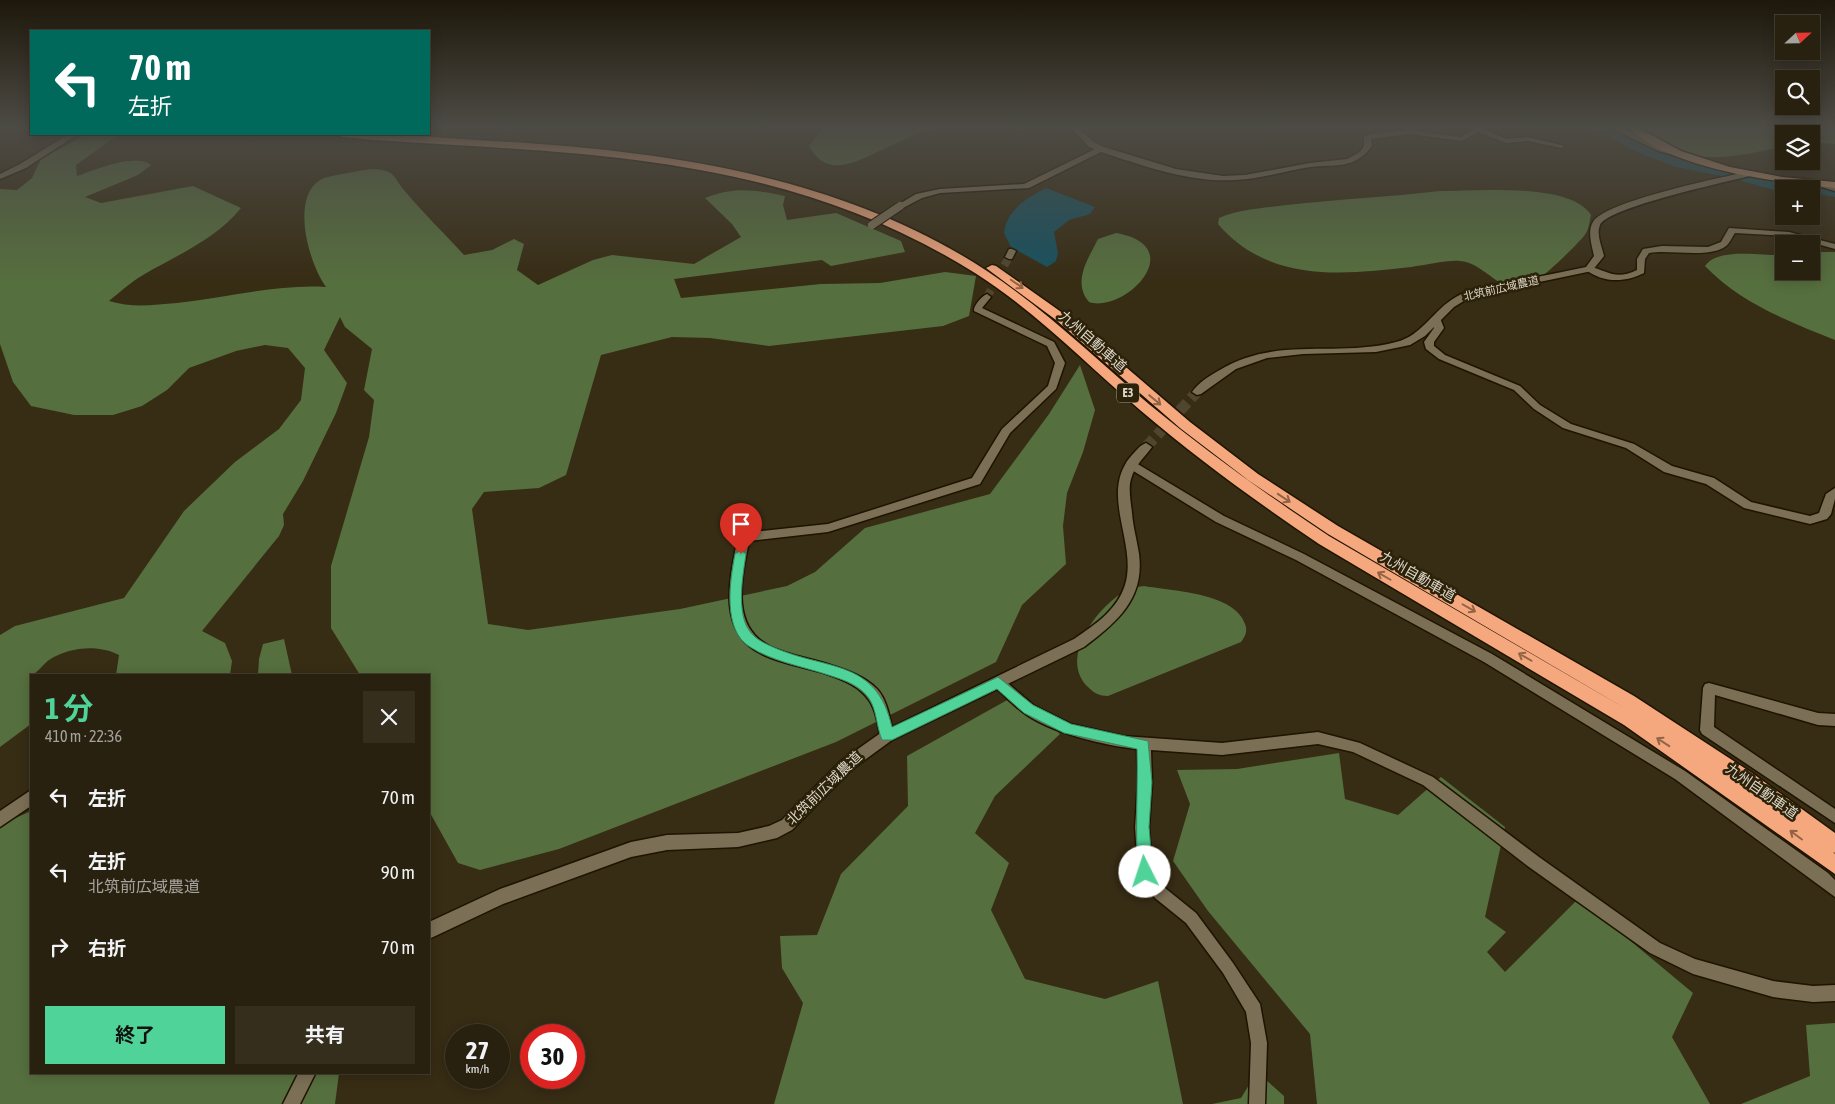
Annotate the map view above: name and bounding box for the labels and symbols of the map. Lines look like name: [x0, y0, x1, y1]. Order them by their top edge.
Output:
north arrow: [1775, 15, 1820, 60]
street label: 北筑前広域農道: [1462, 273, 1540, 303]
one-way arrow: [1009, 279, 1023, 289]
street label: 九州自動車道: [1056, 307, 1130, 375]
road number: E3: [1117, 383, 1139, 402]
one-way arrow: [1148, 394, 1161, 405]
one-way arrow: [1277, 493, 1291, 503]
pin: [720, 503, 762, 554]
street label: 九州自動車道: [1378, 548, 1458, 604]
one-way arrow: [1378, 570, 1392, 580]
one-way arrow: [1461, 603, 1476, 613]
one-way arrow: [1518, 651, 1532, 661]
one-way arrow: [1657, 737, 1671, 747]
street label: 北筑前広域農道: [783, 748, 865, 828]
street label: 九州自動車道: [1723, 760, 1801, 822]
one-way arrow: [1789, 830, 1803, 840]
position arrow: [1118, 845, 1170, 897]
speed limit sign: 30: [520, 1024, 585, 1089]

